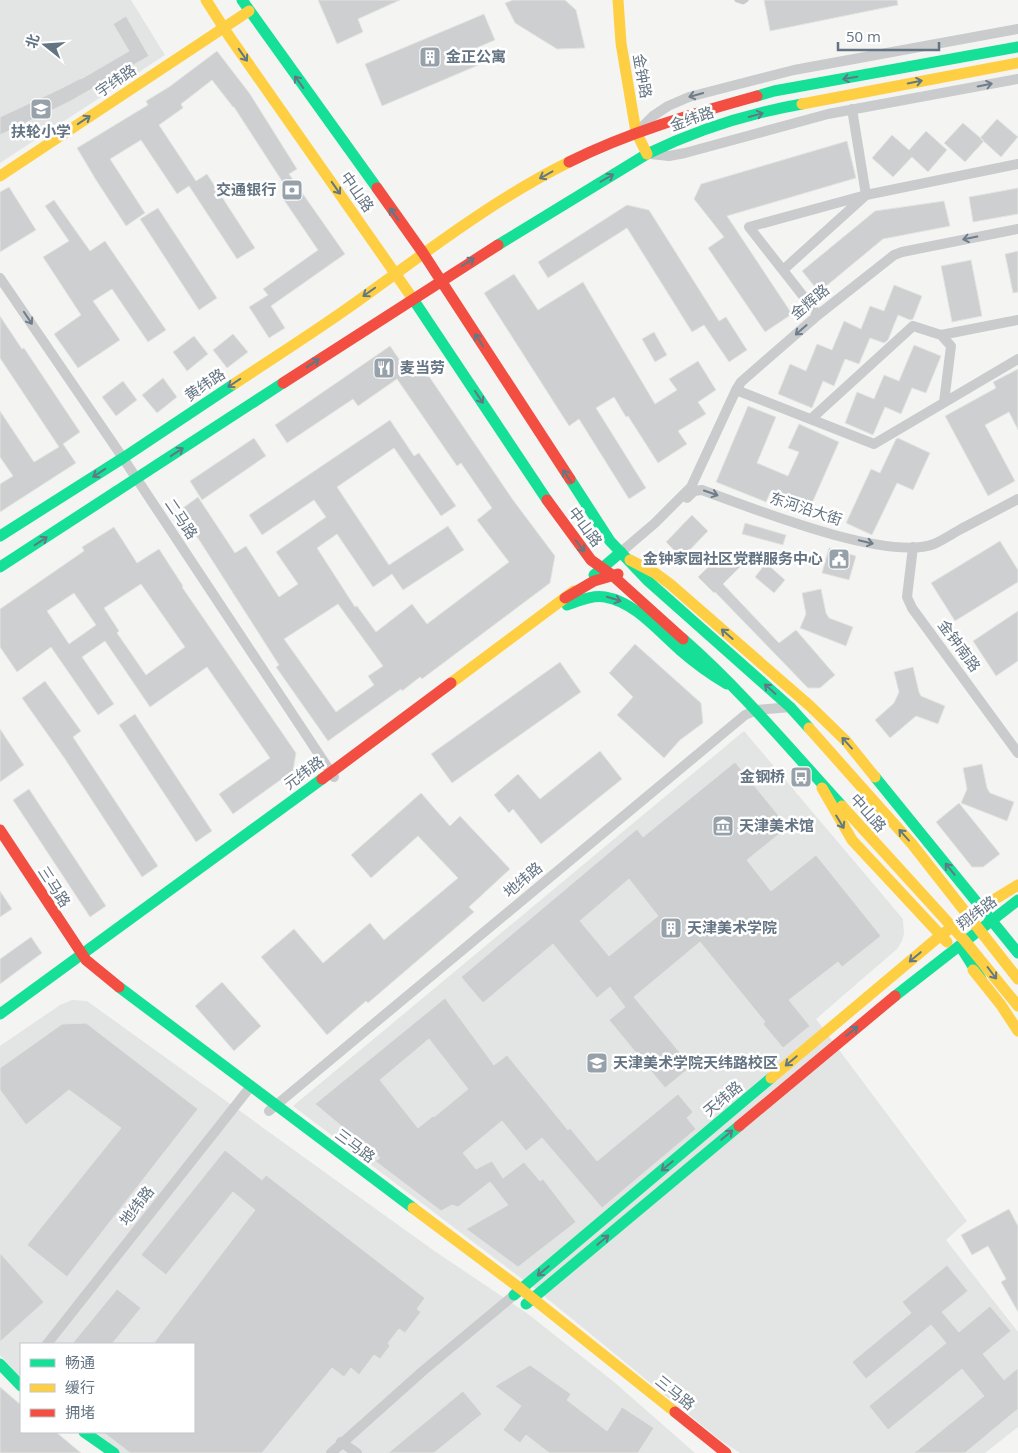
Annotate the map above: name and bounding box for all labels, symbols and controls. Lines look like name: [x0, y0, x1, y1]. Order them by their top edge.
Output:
north arrow: [20, 20, 70, 70]
scale bar: [838, 20, 939, 52]
text: 50 m: [846, 26, 881, 46]
text: 北: [21, 32, 43, 51]
building icon: 金正公寓: [418, 45, 442, 69]
place label: 金正公寓: [446, 46, 506, 66]
one-way arrow: [238, 48, 248, 62]
street label: 金钟路: [629, 52, 657, 100]
street label: 宇纬路: [91, 59, 140, 101]
one-way arrow: [842, 73, 858, 83]
one-way arrow: [294, 75, 305, 89]
one-way arrow: [906, 77, 922, 86]
one-way arrow: [977, 80, 993, 89]
one-way arrow: [689, 91, 705, 101]
school or university icon: 扶轮小学: [29, 97, 53, 121]
street label: 金纬路: [667, 101, 716, 135]
one-way arrow: [747, 109, 763, 119]
one-way arrow: [77, 115, 91, 125]
place label: 扶轮小学: [11, 121, 71, 141]
street label: 中山路: [337, 167, 379, 216]
one-way arrow: [540, 170, 554, 180]
one-way arrow: [599, 172, 613, 182]
bank icon: 交通银行: [280, 178, 304, 202]
place label: 交通银行: [216, 179, 276, 199]
one-way arrow: [331, 181, 341, 195]
one-way arrow: [389, 207, 399, 221]
one-way arrow: [963, 234, 979, 244]
one-way arrow: [461, 257, 475, 268]
street label: 金辉路: [786, 279, 833, 323]
one-way arrow: [362, 287, 376, 297]
one-way arrow: [22, 311, 33, 325]
one-way arrow: [795, 324, 808, 335]
one-way arrow: [473, 333, 483, 347]
restaurant icon: 麦当劳: [372, 356, 396, 380]
place label: 麦当劳: [400, 357, 445, 377]
one-way arrow: [306, 358, 320, 369]
street label: 黄纬路: [180, 363, 229, 405]
one-way arrow: [228, 378, 242, 388]
one-way arrow: [473, 390, 484, 404]
one-way arrow: [170, 447, 184, 457]
one-way arrow: [92, 468, 106, 478]
one-way arrow: [561, 470, 571, 484]
street label: 东河沿大街: [768, 487, 845, 529]
one-way arrow: [703, 489, 718, 498]
street label: 二马路: [161, 494, 203, 543]
street label: 中山路: [564, 502, 607, 550]
one-way arrow: [34, 536, 48, 546]
one-way arrow: [857, 538, 873, 547]
one-way arrow: [575, 539, 585, 553]
public building icon: 金钟家园社区党群服务中心: [827, 547, 851, 571]
place label: 金钟家园社区党群服务中心: [643, 548, 823, 568]
one-way arrow: [606, 595, 622, 605]
street label: 金钟南路: [934, 615, 986, 676]
one-way arrow: [721, 628, 734, 640]
one-way arrow: [764, 684, 777, 695]
one-way arrow: [841, 737, 853, 750]
street label: 元纬路: [279, 751, 327, 794]
bus stop icon: 金钢桥: [789, 765, 813, 789]
place label: 金钢桥: [740, 766, 785, 786]
street label: 中山路: [846, 789, 891, 836]
museum icon: 天津美术馆: [711, 814, 735, 838]
one-way arrow: [836, 814, 846, 828]
place label: 天津美术馆: [739, 815, 814, 835]
one-way arrow: [898, 828, 910, 841]
street label: 地纬路: [499, 857, 546, 901]
street label: 三马路: [34, 862, 75, 911]
one-way arrow: [945, 863, 956, 876]
street label: 翔纬路: [952, 891, 1000, 934]
building icon: 天津美术学院: [659, 916, 683, 940]
place label: 天津美术学院: [687, 917, 777, 937]
one-way arrow: [909, 951, 922, 962]
one-way arrow: [987, 966, 998, 979]
one-way arrow: [845, 1025, 858, 1036]
school or university icon: 天津美术学院天纬路校区: [585, 1051, 609, 1075]
place label: 天津美术学院天纬路校区: [613, 1052, 778, 1072]
one-way arrow: [785, 1056, 798, 1067]
street label: 天纬路: [699, 1076, 746, 1120]
street label: 三马路: [332, 1124, 380, 1167]
one-way arrow: [721, 1130, 734, 1141]
one-way arrow: [661, 1161, 674, 1172]
street label: 地纬路: [114, 1181, 158, 1229]
one-way arrow: [596, 1234, 609, 1245]
one-way arrow: [536, 1265, 549, 1276]
legend: [20, 1343, 195, 1433]
text: 畅通: [65, 1352, 95, 1372]
street label: 三马路: [652, 1370, 699, 1414]
text: 缓行: [65, 1377, 95, 1397]
text: 拥堵: [65, 1402, 95, 1422]

